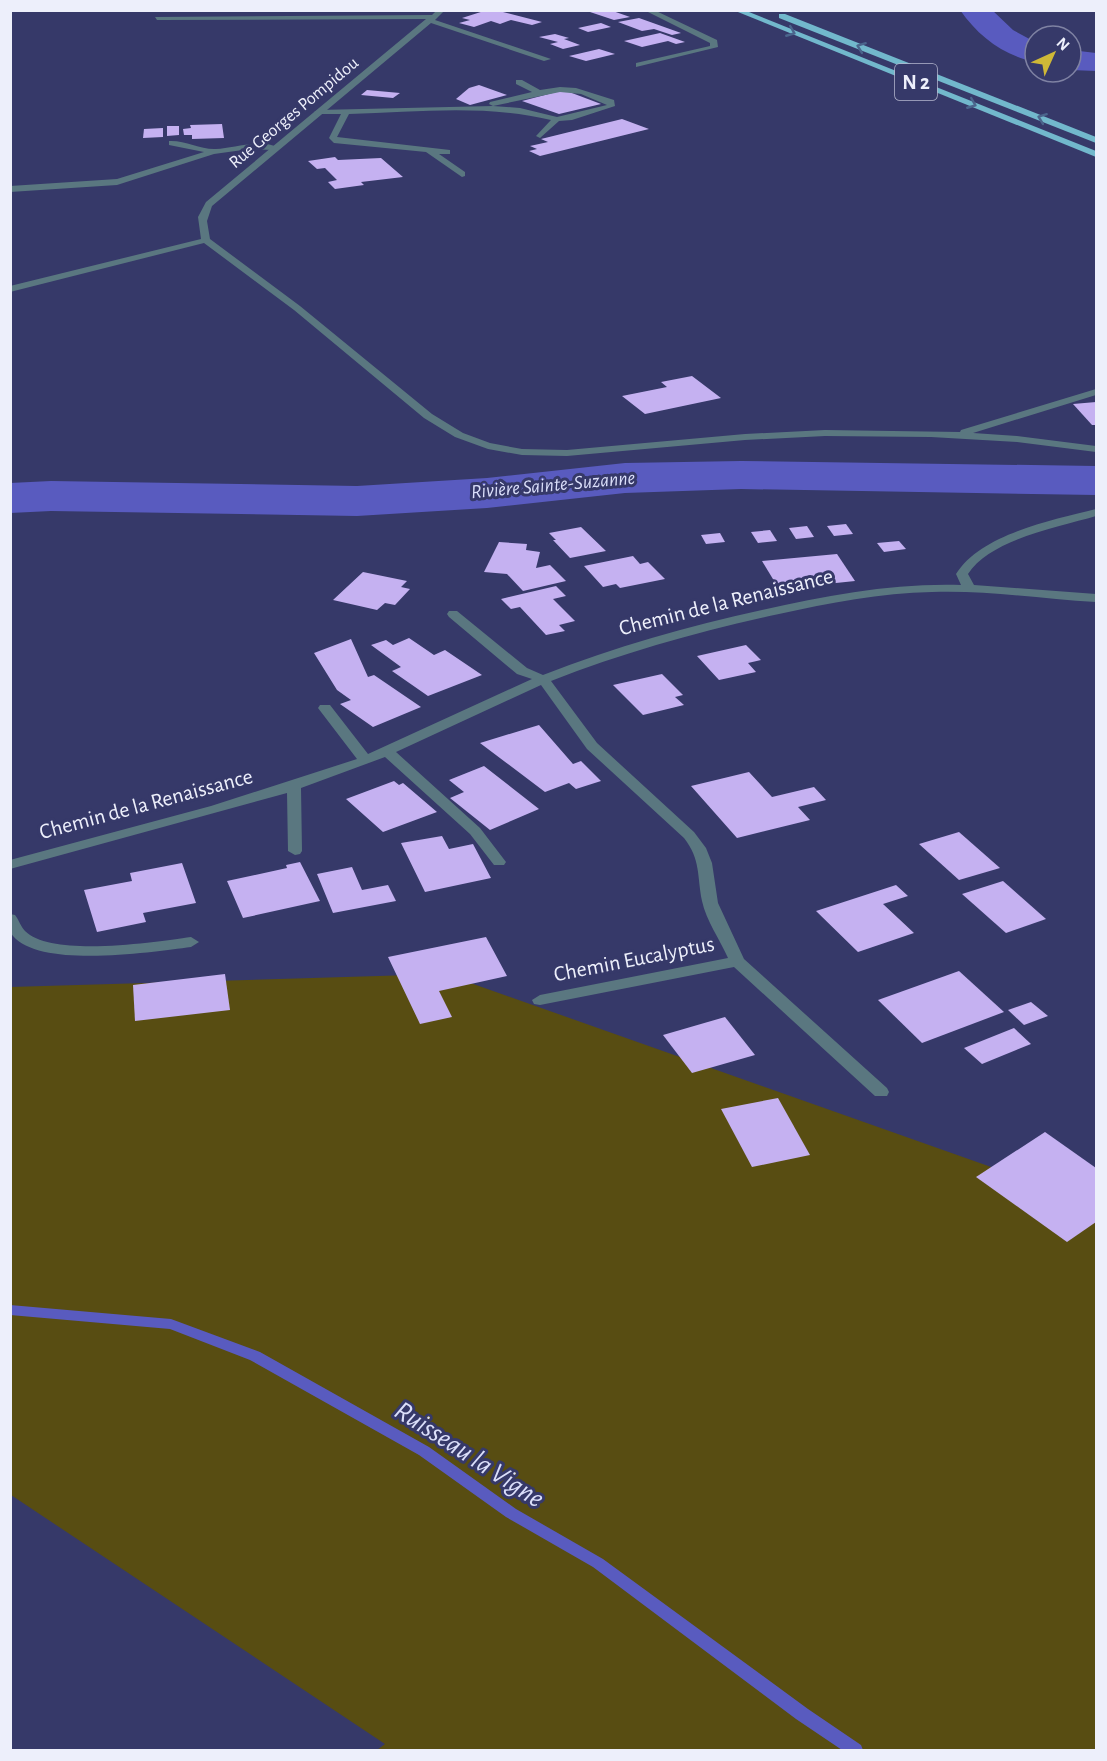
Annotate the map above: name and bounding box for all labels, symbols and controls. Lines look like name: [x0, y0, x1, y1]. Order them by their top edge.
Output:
north arrow: [1023, 24, 1083, 84]
one-way arrow: [784, 25, 795, 37]
text: N: [1053, 35, 1072, 54]
one-way arrow: [856, 42, 867, 54]
street label: Rue Georges Pompidou: [226, 54, 362, 172]
road number: N 2: [895, 64, 937, 100]
one-way arrow: [966, 97, 977, 109]
one-way arrow: [1037, 113, 1048, 126]
water label: Rivière Sainte-Suzanne: [470, 468, 636, 502]
street label: Chemin de la Renaissance: [617, 565, 835, 639]
street label: Chemin de la Renaissance: [37, 765, 255, 843]
street label: Chemin Eucalyptus: [552, 933, 716, 985]
water label: Ruisseau la Vigne: [389, 1396, 549, 1514]

